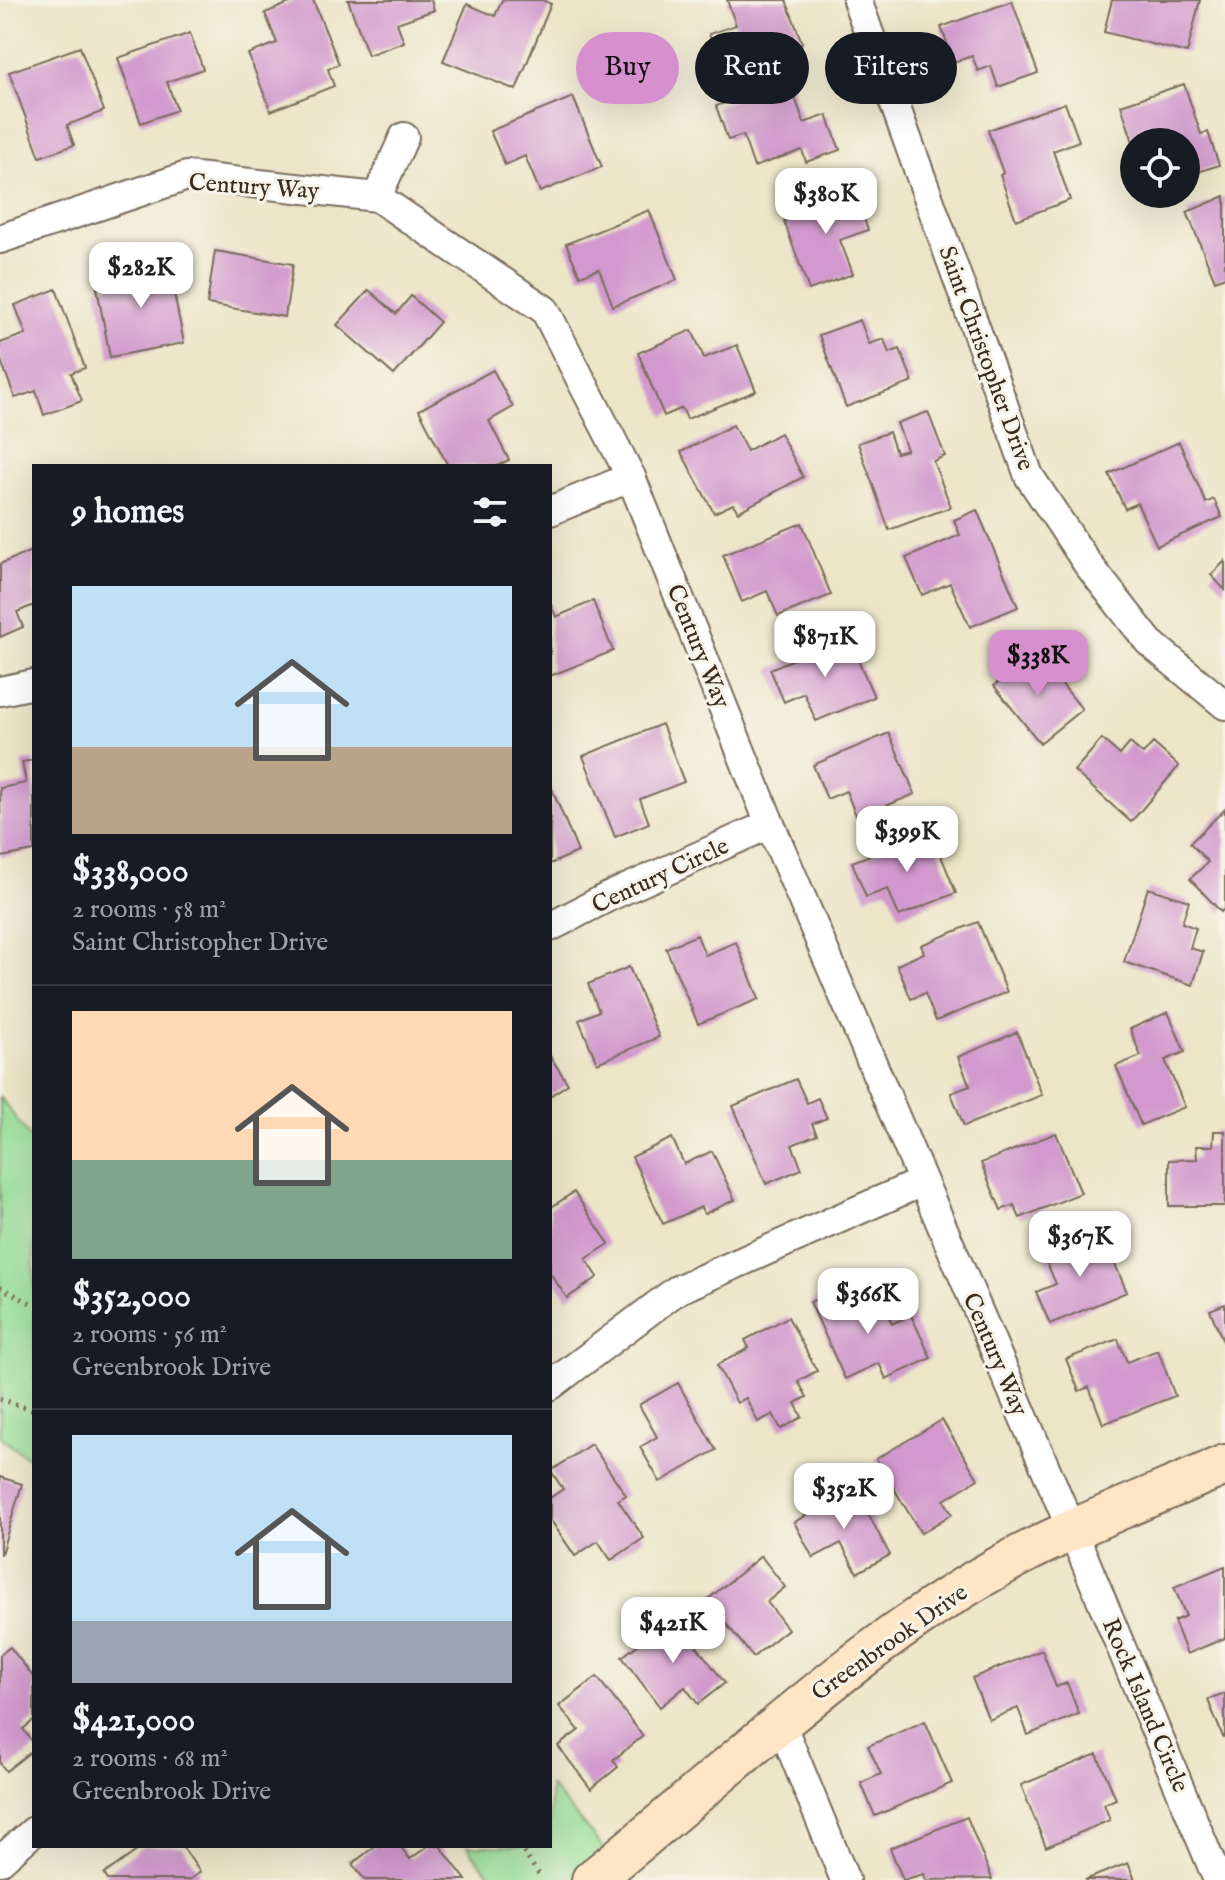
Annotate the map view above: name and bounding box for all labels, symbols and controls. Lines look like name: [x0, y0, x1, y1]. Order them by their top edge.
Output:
chip: Buy: [576, 32, 679, 104]
chip: Rent: [695, 32, 809, 104]
chip: Filters: [825, 32, 957, 104]
map controls: [1120, 128, 1200, 208]
button: locate: [1120, 128, 1200, 208]
street label: Century Way: [188, 167, 320, 208]
pin: $380K: [770, 168, 882, 236]
text: $380K: [793, 177, 859, 210]
pin: $282K: [85, 242, 197, 310]
street label: Saint Christopher Drive: [931, 242, 1041, 475]
text: $282K: [107, 251, 175, 284]
icon: filters: [468, 490, 512, 534]
text: 9 homes: [72, 491, 184, 534]
street label: Century Way: [659, 580, 737, 713]
pin: $871K: [769, 611, 881, 679]
text: $871K: [792, 620, 858, 653]
pin: $338K: [982, 630, 1094, 698]
icon: home: [220, 638, 364, 782]
text: $338K: [1007, 639, 1069, 672]
pin: $399K: [851, 806, 963, 874]
text: $399K: [874, 815, 940, 848]
street label: Century Circle: [587, 831, 734, 922]
text: $338,000: [72, 850, 189, 893]
text: 2 rooms · 58 m²: [72, 893, 226, 926]
text: Saint Christopher Drive: [72, 926, 328, 959]
icon: home: [220, 1063, 364, 1207]
pin: $367K: [1024, 1211, 1136, 1279]
text: $367K: [1047, 1220, 1113, 1253]
pin: $366K: [812, 1268, 924, 1336]
text: $352,000: [72, 1275, 191, 1318]
text: $366K: [836, 1277, 900, 1310]
street label: Century Way: [955, 1288, 1035, 1421]
text: 2 rooms · 56 m²: [72, 1318, 227, 1351]
text: Greenbrook Drive: [72, 1351, 271, 1384]
pin: $352K: [788, 1463, 900, 1531]
text: $352K: [812, 1472, 876, 1505]
icon: home: [220, 1487, 364, 1631]
street label: Greenbrook Drive: [806, 1578, 974, 1709]
pin: $421K: [617, 1597, 729, 1665]
text: $421K: [639, 1606, 707, 1639]
street label: Rock Island Circle: [1094, 1614, 1195, 1797]
text: $421,000: [72, 1699, 195, 1742]
text: 2 rooms · 68 m²: [72, 1742, 228, 1775]
text: Greenbrook Drive: [72, 1775, 271, 1808]

